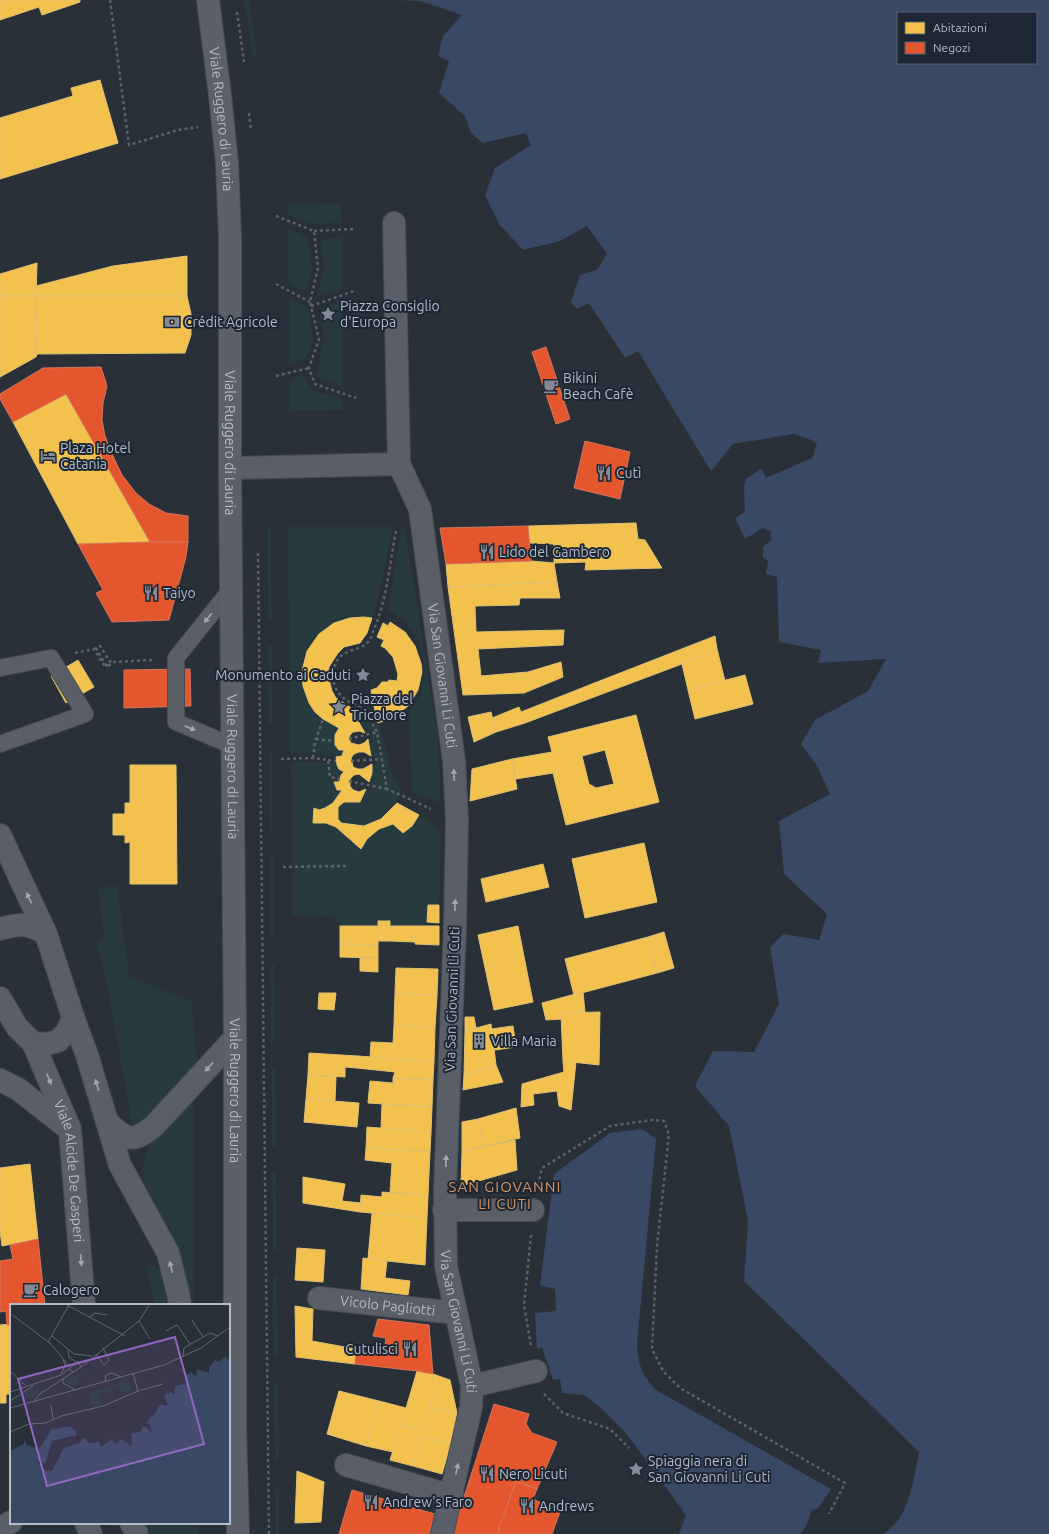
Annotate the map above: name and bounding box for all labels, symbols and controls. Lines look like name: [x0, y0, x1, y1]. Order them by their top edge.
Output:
legend: [897, 12, 1037, 64]
text: Abitazioni: [933, 21, 987, 34]
text: Negozi: [933, 41, 971, 54]
street label: Viale Ruggero di Lauria: [206, 46, 236, 192]
place label: Piazza Consiglio d'Europa: [340, 298, 440, 330]
place icon: Piazza Consiglio d'Europa: [319, 305, 337, 323]
bank icon: Crédit Agricole: [163, 313, 181, 331]
place label: Crédit Agricole: [184, 314, 278, 330]
street label: Viale Ruggero di Lauria: [222, 370, 238, 515]
place label: Bikini Beach Cafè: [563, 370, 633, 402]
cafe icon: Bikini Beach Cafè: [542, 377, 560, 395]
place label: Plaza Hotel Catania: [60, 440, 131, 472]
hotel icon: Plaza Hotel Catania: [39, 447, 57, 465]
restaurant icon: Cutì: [595, 464, 613, 482]
place label: Cutì: [616, 465, 641, 481]
restaurant icon: Lido del Gambero: [478, 543, 496, 561]
place label: Lido del Gambero: [499, 544, 610, 560]
restaurant icon: Taiyo: [142, 584, 160, 602]
place label: Taiyo: [163, 585, 196, 601]
street label: Via San Giovanni Li Cuti: [425, 603, 460, 749]
one-way arrow: [203, 613, 212, 624]
place icon: Monumento ai Caduti: [354, 666, 372, 684]
place label: Monumento ai Caduti: [215, 667, 351, 683]
place label: Piazza del Tricolore: [351, 691, 413, 723]
street label: Viale Ruggero di Lauria: [224, 694, 241, 839]
place icon: Piazza del Tricolore: [330, 698, 348, 716]
one-way arrow: [184, 725, 195, 731]
one-way arrow: [451, 769, 458, 781]
one-way arrow: [26, 893, 32, 904]
one-way arrow: [452, 898, 458, 911]
street label: Via San Giovanni Li Cuti: [441, 926, 463, 1072]
street label: Viale Ruggero di Lauria: [227, 1018, 243, 1163]
building icon: Villa Maria: [470, 1032, 488, 1050]
place label: Villa Maria: [491, 1033, 557, 1049]
one-way arrow: [204, 1062, 213, 1072]
one-way arrow: [46, 1073, 52, 1085]
one-way arrow: [94, 1079, 100, 1091]
street label: Viale Alcide De Gasperi: [50, 1097, 87, 1243]
one-way arrow: [442, 1155, 449, 1167]
district label: SAN GIOVANNI LI CUTI: [449, 1178, 561, 1212]
street label: Via San Giovanni Li Cuti: [437, 1250, 480, 1393]
one-way arrow: [77, 1254, 84, 1266]
one-way arrow: [168, 1261, 174, 1273]
cafe icon: Calogero: [22, 1281, 40, 1299]
place label: Calogero: [43, 1282, 100, 1298]
street label: Vicolo Pagliotti: [339, 1292, 436, 1319]
inset map: [10, 1304, 230, 1524]
restaurant icon: Cutulisci: [401, 1340, 419, 1358]
place label: Cutulisci: [345, 1341, 398, 1357]
place label: Spiaggia nera di San Giovanni Li Cuti: [648, 1453, 770, 1485]
place icon: Spiaggia nera di San Giovanni Li Cuti: [627, 1460, 645, 1478]
one-way arrow: [455, 1463, 461, 1475]
restaurant icon: Nero Licuti: [478, 1465, 496, 1483]
place label: Nero Licuti: [499, 1466, 567, 1482]
restaurant icon: Andrew's Faro: [362, 1493, 380, 1511]
place label: Andrew's Faro: [383, 1494, 472, 1510]
restaurant icon: Andrews: [518, 1497, 536, 1515]
place label: Andrews: [539, 1498, 594, 1514]

